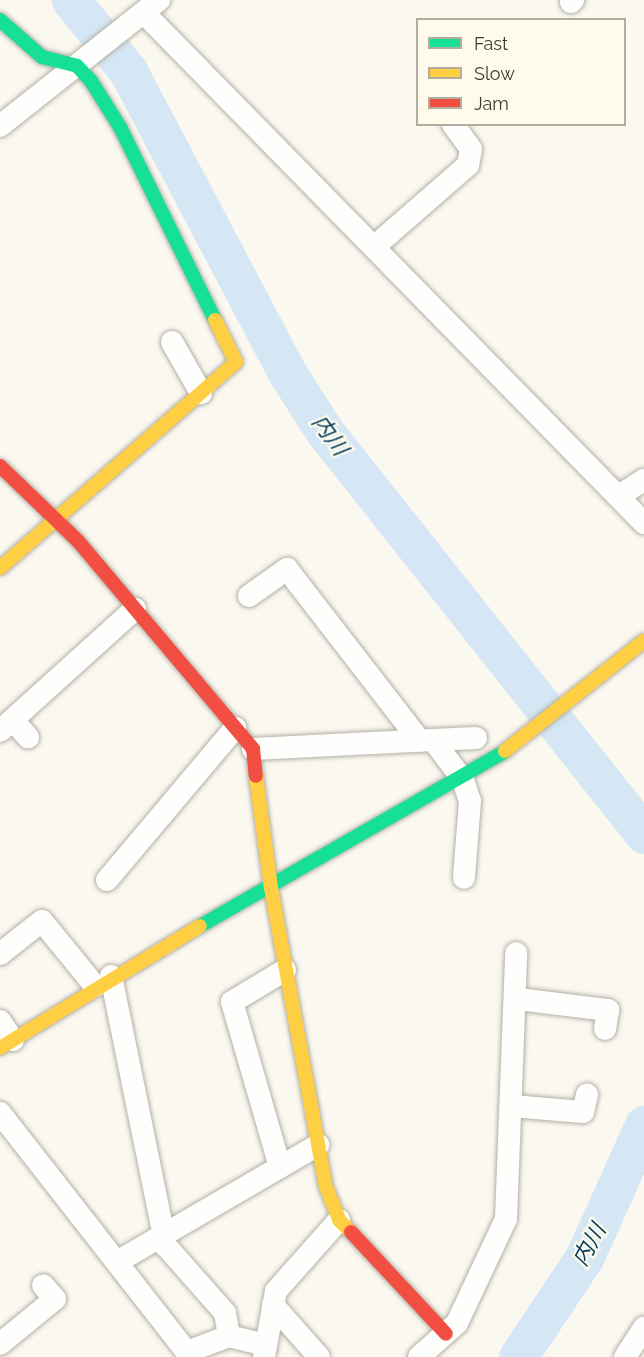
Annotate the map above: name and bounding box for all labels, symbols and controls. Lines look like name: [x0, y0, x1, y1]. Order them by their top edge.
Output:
legend: [416, 18, 626, 126]
text: Fast: [474, 33, 508, 54]
text: Slow: [474, 63, 515, 84]
text: Jam: [474, 93, 509, 114]
water label: 内川: [306, 409, 354, 461]
water label: 内川: [567, 1219, 611, 1271]

